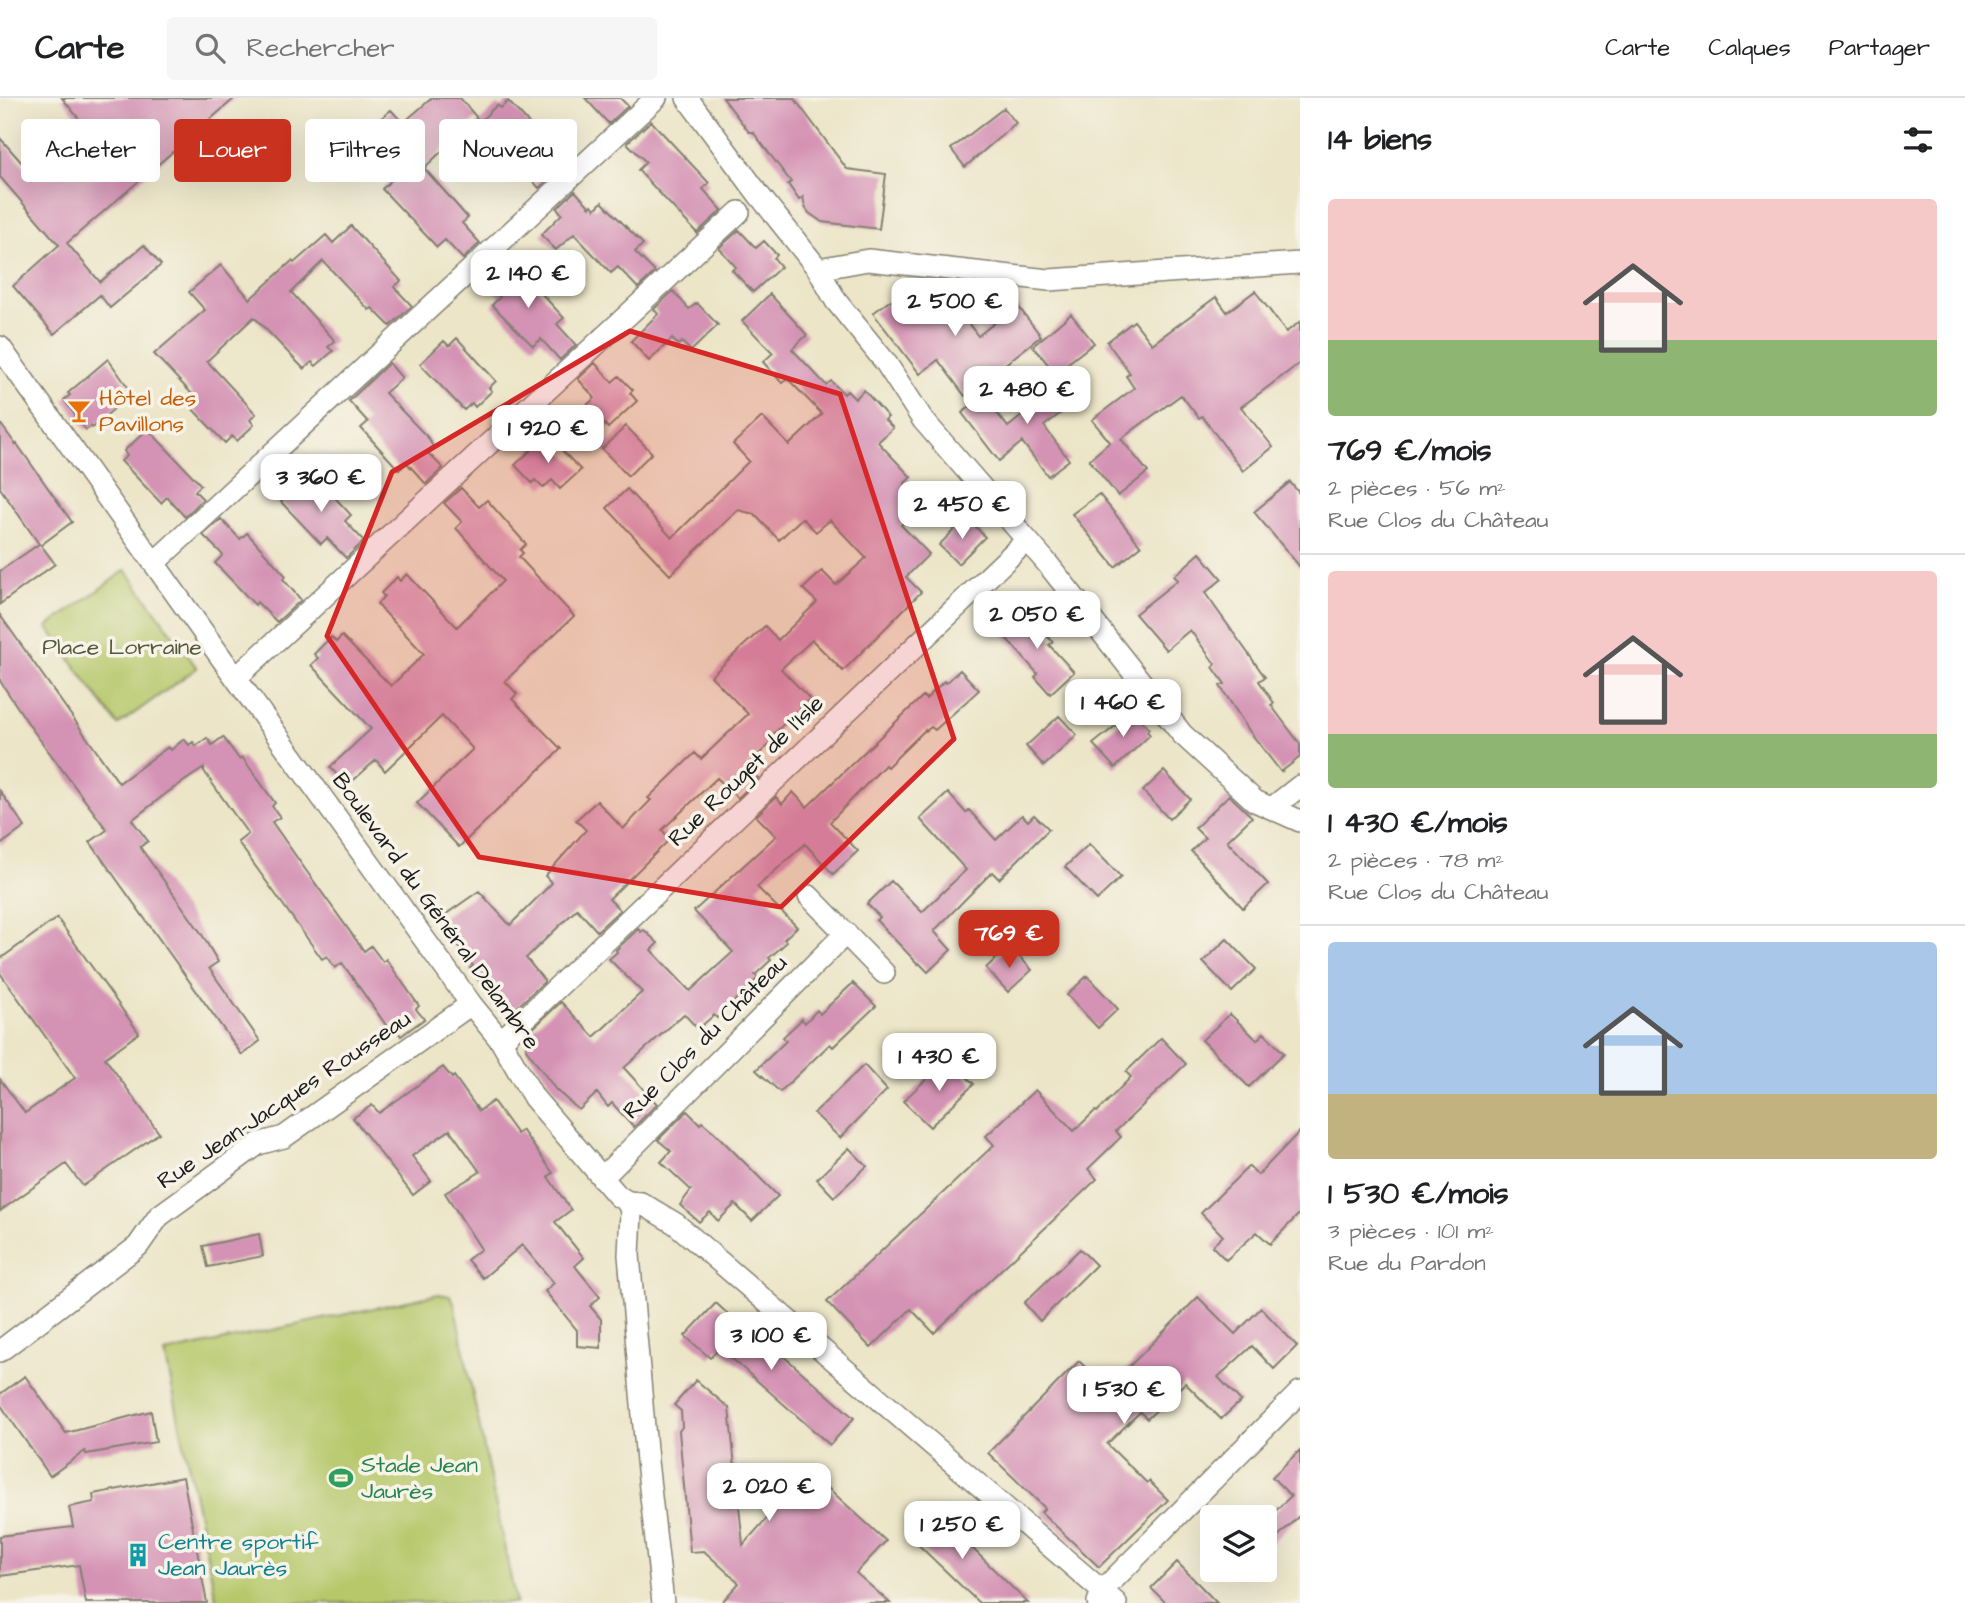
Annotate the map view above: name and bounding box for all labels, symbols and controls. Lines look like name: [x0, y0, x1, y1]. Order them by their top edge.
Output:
search box: [167, 17, 657, 80]
text: Carte: [35, 25, 125, 71]
icon: search: [191, 29, 229, 67]
text: Rechercher: [247, 30, 395, 66]
text: Carte: [1605, 31, 1670, 65]
text: Calques: [1708, 31, 1791, 65]
text: Partager: [1829, 31, 1930, 65]
chip: Acheter: [21, 119, 160, 182]
chip: Louer: [174, 119, 291, 182]
chip: Filtres: [305, 119, 425, 182]
chip: Nouveau: [439, 119, 577, 182]
text: 14 biens: [1328, 119, 1432, 161]
icon: filters: [1899, 121, 1937, 159]
icon: home: [1570, 245, 1696, 371]
pin: 2 140 €: [463, 250, 593, 310]
text: 2 140 €: [487, 257, 569, 289]
pin: 2 500 €: [890, 278, 1020, 338]
text: 2 500 €: [907, 285, 1003, 317]
pin: 2 480 €: [962, 366, 1092, 426]
text: 2 480 €: [980, 373, 1074, 405]
place label: Hôtel des Pavillons: [99, 382, 196, 440]
bar icon: Hôtel des Pavillons: [65, 397, 93, 425]
pin: 1 920 €: [483, 406, 613, 465]
text: 1 920 €: [508, 412, 588, 444]
text: 769 €/mois: [1328, 430, 1492, 472]
pin: 3 360 €: [256, 454, 386, 514]
text: 3 360 €: [276, 461, 366, 493]
text: 2 pièces · 56 m²: [1328, 472, 1506, 504]
pin: 2 450 €: [897, 482, 1027, 541]
text: 2 450 €: [914, 488, 1010, 520]
text: Rue Clos du Château: [1328, 504, 1549, 536]
pin: 2 050 €: [972, 592, 1102, 651]
text: 2 050 €: [989, 598, 1085, 630]
icon: home: [1570, 617, 1696, 743]
park label: Place Lorraine: [42, 631, 202, 663]
pin: 1 460 €: [1058, 680, 1188, 739]
text: 1 460 €: [1081, 686, 1165, 718]
street label: Rue Rouget de l'Isle: [661, 688, 832, 855]
street label: Boulevard du Général Delambre: [325, 766, 547, 1056]
text: 1 430 €/mois: [1328, 802, 1508, 844]
text: 2 pièces · 78 m²: [1328, 844, 1504, 876]
text: Rue Clos du Château: [1328, 876, 1549, 908]
pin: 769 €: [960, 910, 1058, 970]
text: 769 €: [974, 917, 1044, 949]
street label: Rue Clos du Château: [616, 948, 794, 1126]
icon: home: [1570, 988, 1696, 1114]
street label: Rue Jean-Jacques Rousseau: [151, 1003, 417, 1197]
pin: 1 430 €: [874, 1034, 1004, 1093]
text: 1 430 €: [898, 1040, 980, 1072]
text: 1 530 €/mois: [1328, 1173, 1509, 1215]
text: 3 pièces · 101 m²: [1328, 1215, 1494, 1247]
text: Rue du Pardon: [1328, 1247, 1486, 1279]
pin: 3 100 €: [706, 1312, 836, 1372]
text: 3 100 €: [731, 1319, 811, 1351]
pin: 1 530 €: [1059, 1366, 1189, 1426]
text: 1 530 €: [1083, 1373, 1165, 1405]
place label: Stade Jean Jaurès: [361, 1449, 478, 1507]
sports icon: Stade Jean Jaurès: [327, 1464, 355, 1492]
pin: 2 020 €: [704, 1464, 834, 1523]
text: 2 020 €: [723, 1470, 815, 1502]
pin: 1 250 €: [897, 1502, 1027, 1561]
map controls: [1200, 1505, 1277, 1582]
button: layers: [1200, 1505, 1277, 1582]
text: 1 250 €: [920, 1508, 1004, 1540]
place label: Centre sportif Jean Jaurès: [158, 1526, 319, 1584]
building icon: Centre sportif Jean Jaurès: [124, 1541, 152, 1569]

